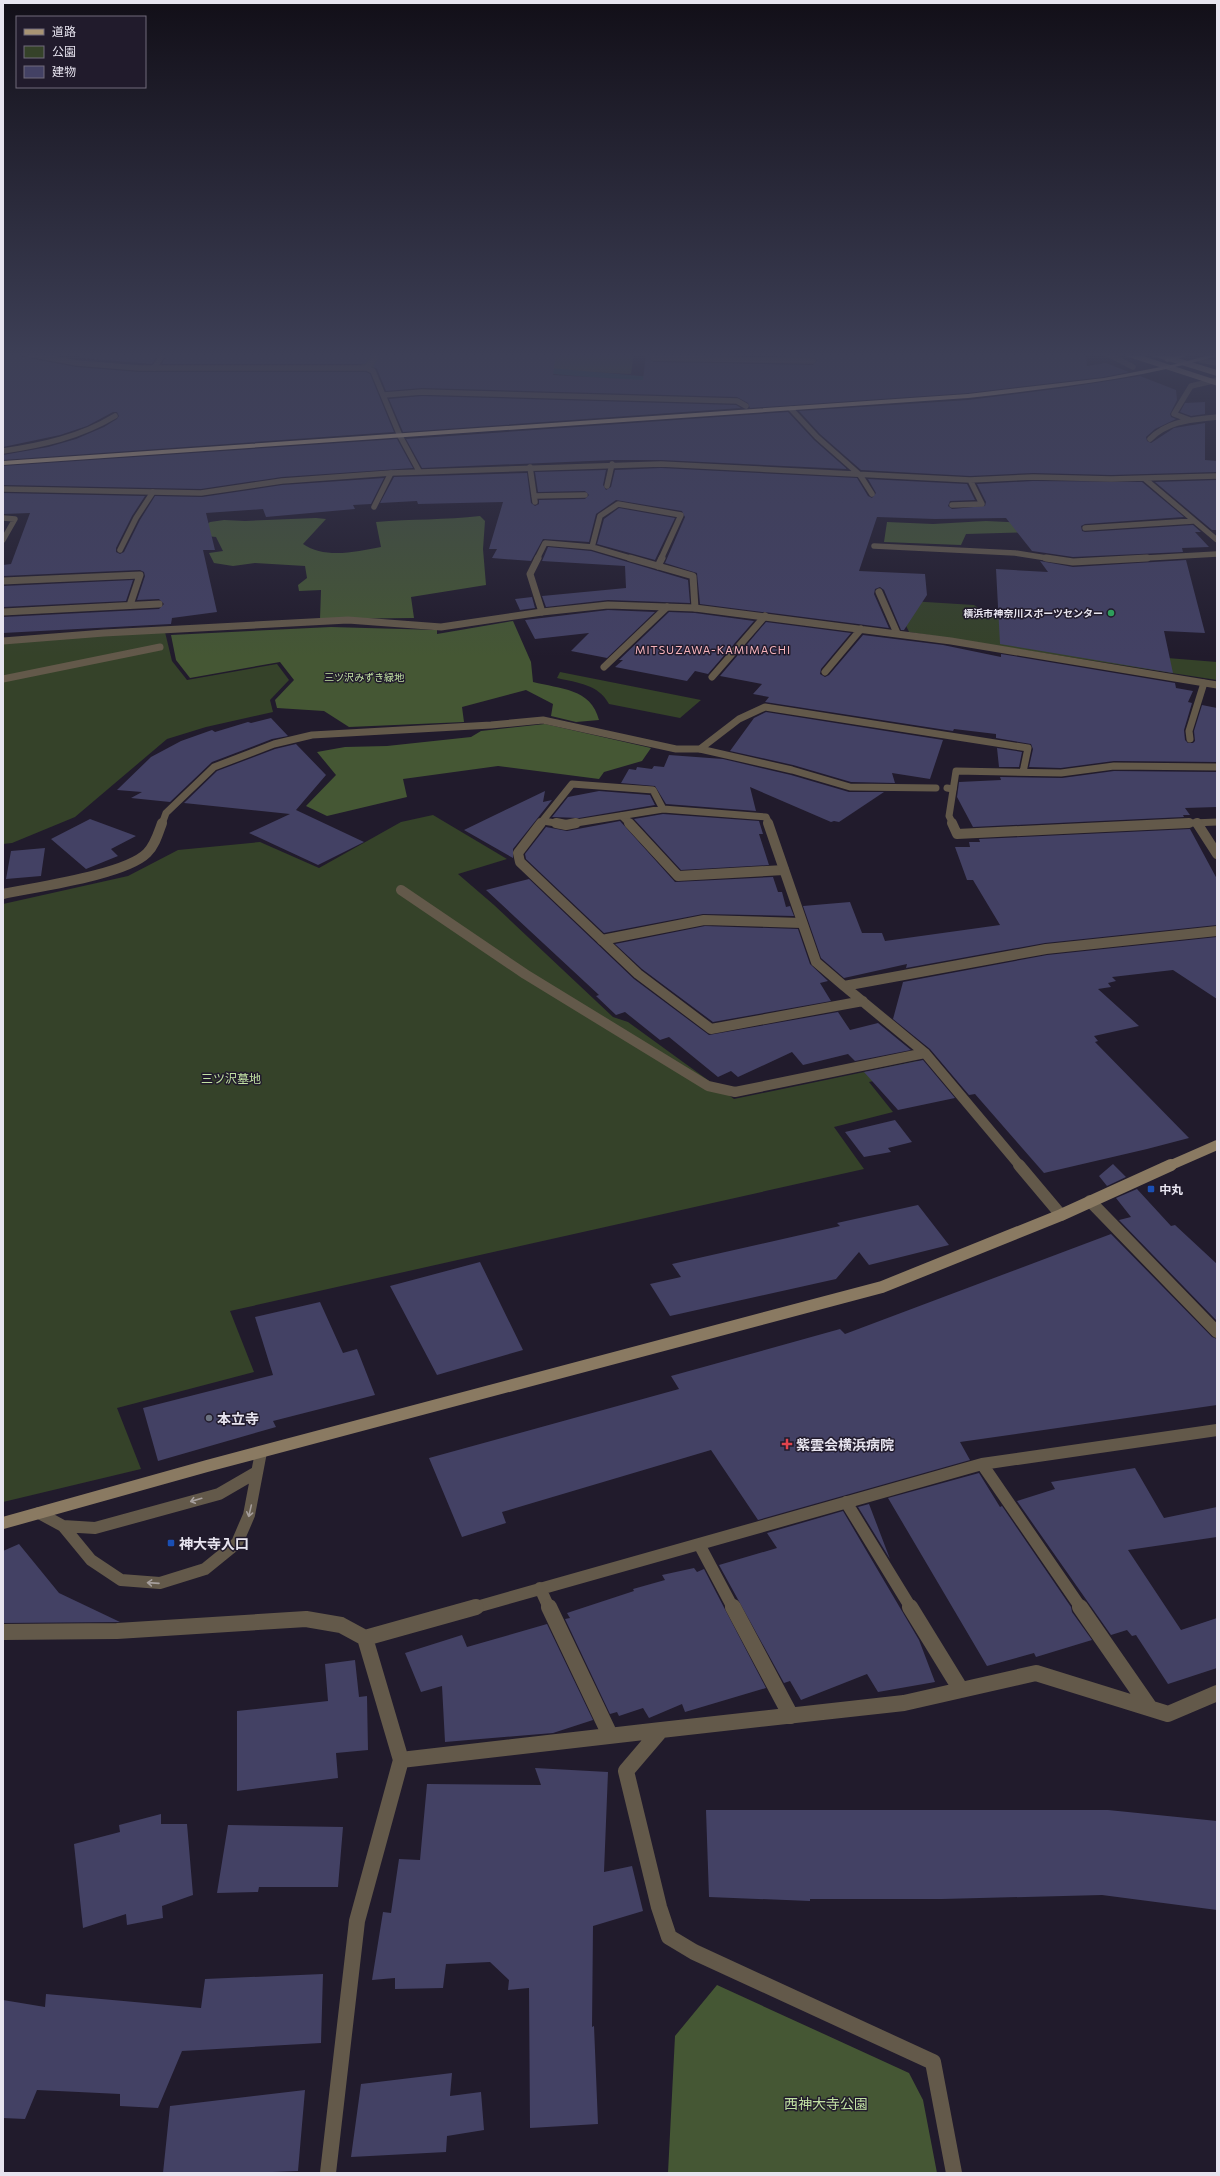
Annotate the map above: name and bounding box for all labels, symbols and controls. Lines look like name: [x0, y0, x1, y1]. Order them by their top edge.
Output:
legend: [16, 16, 146, 88]
text: 道路: [52, 24, 76, 38]
text: 公園: [52, 44, 76, 58]
text: 建物: [52, 64, 76, 78]
place label: 横浜市神奈川スポーツセンター: [963, 607, 1103, 619]
marker: 横浜市神奈川スポーツセンター: [1106, 608, 1116, 618]
district label: MITSUZAWA-KAMIMACHI: [635, 643, 791, 656]
park label: 三ツ沢みずき緑地: [324, 671, 405, 683]
park label: 三ツ沢墓地: [201, 1071, 261, 1085]
place label: 中丸: [1159, 1182, 1183, 1196]
marker: 中丸: [1146, 1184, 1156, 1194]
place label: 本立寺: [217, 1410, 259, 1427]
marker: 本立寺: [204, 1413, 214, 1423]
place label: 紫雲会横浜病院: [796, 1436, 894, 1453]
marker: 紫雲会横浜病院: [781, 1438, 793, 1450]
one-way arrow: [190, 1497, 203, 1504]
one-way arrow: [245, 1504, 253, 1517]
place label: 神大寺入口: [179, 1535, 249, 1552]
marker: 神大寺入口: [166, 1538, 176, 1548]
one-way arrow: [147, 1579, 160, 1586]
park label: 西神大寺公園: [784, 2095, 868, 2112]

